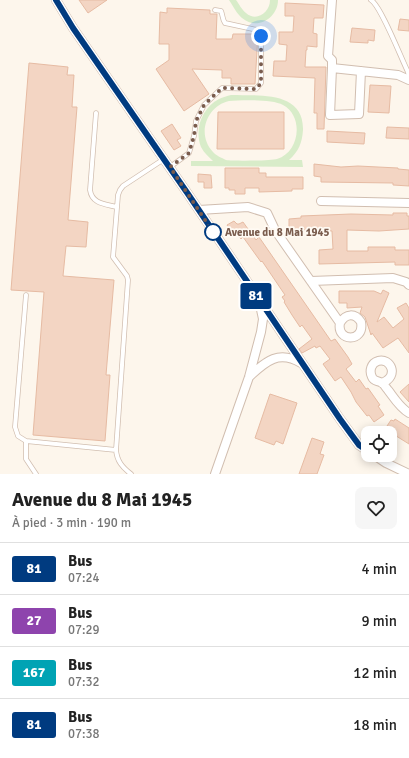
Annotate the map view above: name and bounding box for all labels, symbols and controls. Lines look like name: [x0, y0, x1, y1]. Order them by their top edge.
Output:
your location: [251, 26, 271, 46]
marker: Avenue du 8 Mai 1945: [204, 223, 222, 241]
place label: Avenue du 8 Mai 1945: [225, 226, 329, 239]
line badge: 81: [238, 283, 274, 309]
text: 81: [248, 287, 264, 304]
map controls: [361, 426, 397, 462]
button: locate: [361, 426, 397, 462]
button: heart: [355, 487, 397, 529]
text: Avenue du 8 Mai 1945: [12, 488, 192, 512]
text: À pied · 3 min · 190 m: [12, 515, 131, 531]
text: Bus: [68, 552, 92, 570]
text: 81: [26, 560, 42, 577]
text: 4 min: [361, 560, 397, 578]
text: 07:24: [68, 570, 100, 586]
text: Bus: [68, 604, 92, 622]
text: 27: [26, 612, 42, 629]
text: 9 min: [361, 612, 397, 630]
text: 07:29: [68, 622, 100, 638]
text: Bus: [68, 656, 92, 674]
text: 167: [23, 664, 45, 681]
text: 12 min: [353, 664, 397, 682]
text: 07:32: [68, 674, 100, 690]
text: Bus: [68, 708, 92, 726]
text: 81: [26, 716, 42, 733]
text: 18 min: [353, 716, 397, 734]
text: 07:38: [68, 726, 100, 742]

